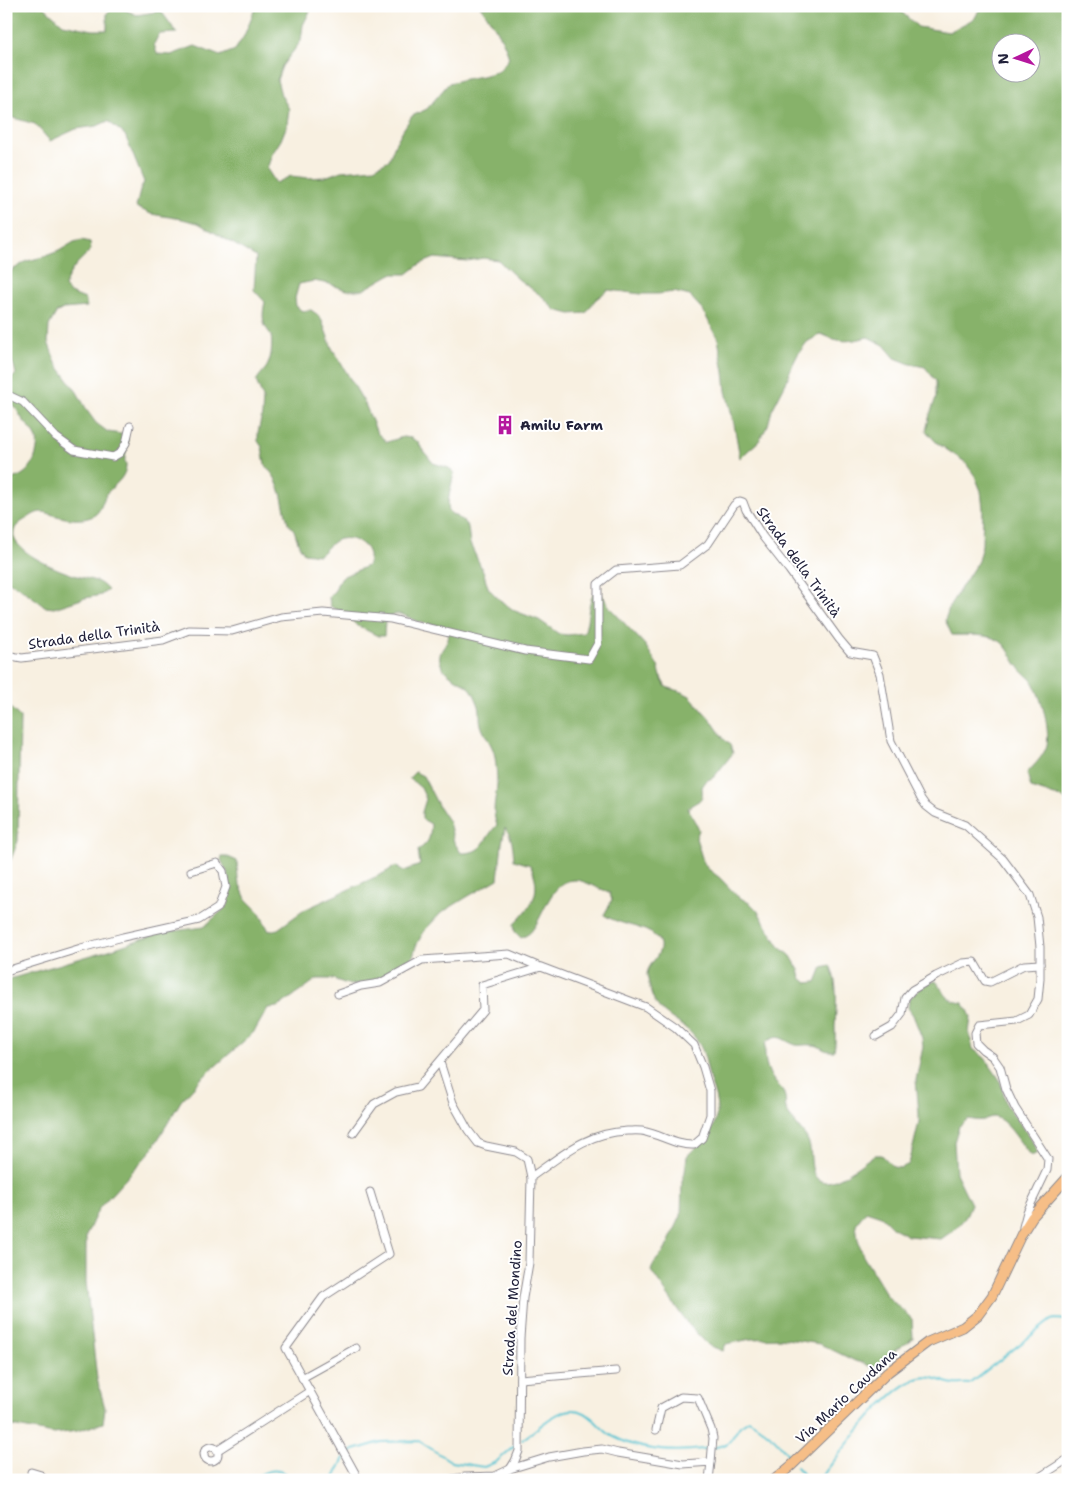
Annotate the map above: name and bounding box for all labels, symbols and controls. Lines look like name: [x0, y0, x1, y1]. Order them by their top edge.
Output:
north arrow: [992, 32, 1042, 82]
text: N: [994, 53, 1012, 65]
building icon: Amilu Farm: [494, 414, 516, 436]
place label: Amilu Farm: [520, 416, 603, 434]
street label: Strada della Trinità: [753, 503, 845, 621]
street label: Strada della Trinità: [27, 617, 161, 653]
street label: Strada del Mondino: [498, 1240, 526, 1376]
street label: Via Mario Caudana: [792, 1344, 900, 1447]

